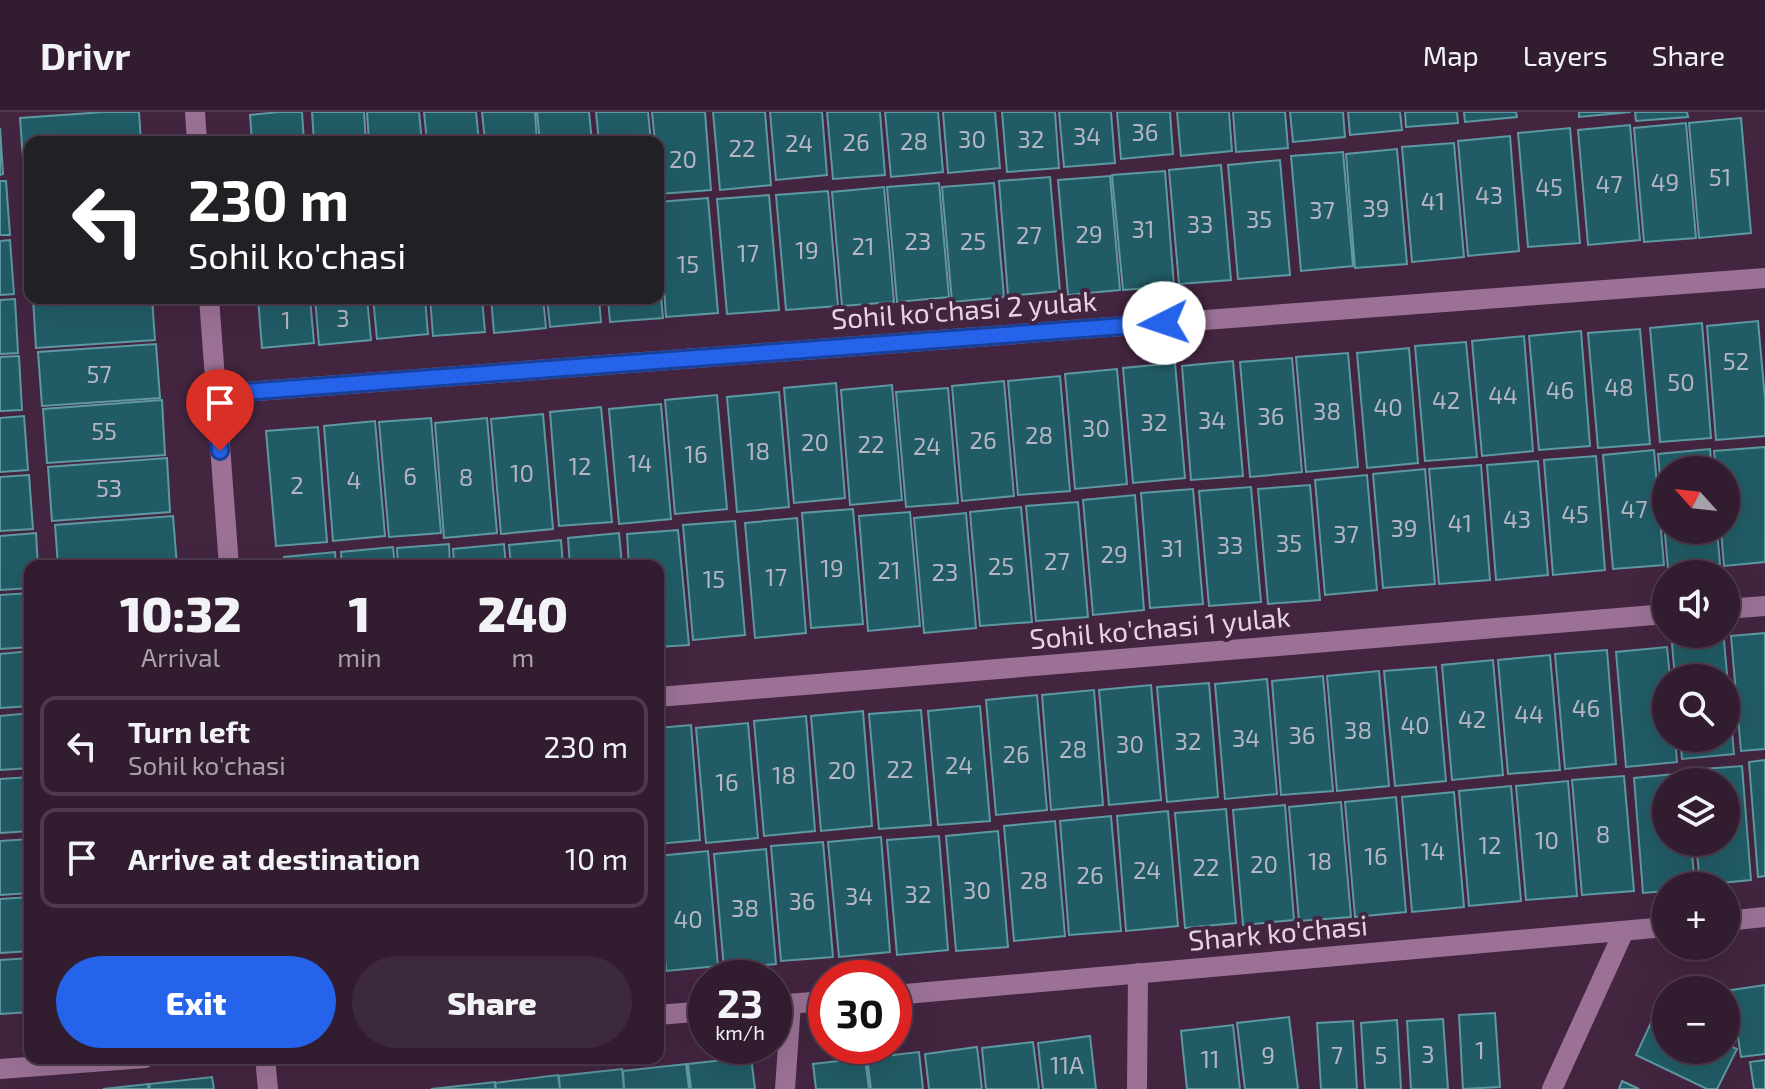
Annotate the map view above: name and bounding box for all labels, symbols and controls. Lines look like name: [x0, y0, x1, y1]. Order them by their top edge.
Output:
text: Drivr: [40, 32, 130, 78]
text: Map: [1423, 38, 1479, 72]
text: Layers: [1523, 38, 1608, 72]
text: Share: [1652, 38, 1725, 72]
house number: 36: [1131, 117, 1159, 146]
house number: 34: [1073, 121, 1101, 150]
house number: 30: [958, 124, 986, 153]
house number: 32: [1018, 124, 1044, 153]
house number: 28: [900, 126, 928, 155]
house number: 26: [842, 127, 870, 156]
house number: 24: [785, 128, 813, 157]
house number: 22: [729, 133, 755, 162]
house number: 20: [669, 144, 697, 173]
house number: 51: [1709, 162, 1731, 191]
text: 230 m: [188, 165, 349, 232]
house number: 49: [1651, 167, 1679, 196]
icon: left: [56, 168, 160, 272]
house number: 47: [1595, 169, 1623, 198]
house number: 45: [1535, 172, 1563, 201]
house number: 43: [1475, 180, 1503, 209]
house number: 41: [1421, 186, 1445, 215]
house number: 39: [1362, 193, 1390, 222]
house number: 37: [1309, 195, 1335, 224]
house number: 35: [1246, 204, 1272, 233]
house number: 33: [1187, 209, 1213, 238]
house number: 31: [1132, 214, 1154, 243]
house number: 29: [1075, 219, 1103, 248]
house number: 27: [1016, 220, 1042, 249]
house number: 23: [905, 226, 931, 255]
house number: 25: [960, 226, 986, 255]
house number: 21: [851, 231, 875, 260]
text: Sohil ko'chasi: [188, 233, 406, 276]
house number: 19: [795, 235, 819, 264]
house number: 17: [737, 238, 759, 267]
house number: 15: [677, 249, 699, 278]
position arrow: [1122, 281, 1206, 365]
street label: Sohil ko'chasi 2 yulak: [830, 283, 1098, 335]
house number: 3: [336, 303, 350, 332]
house number: 1: [281, 305, 291, 334]
house number: 52: [1723, 346, 1749, 375]
house number: 57: [86, 359, 112, 388]
house number: 50: [1667, 367, 1695, 396]
pin: [186, 369, 254, 451]
house number: 48: [1604, 372, 1634, 401]
house number: 46: [1546, 375, 1574, 404]
house number: 44: [1488, 380, 1518, 409]
icon: arrive: [198, 381, 242, 425]
house number: 42: [1432, 385, 1460, 414]
house number: 40: [1373, 392, 1403, 421]
house number: 38: [1313, 396, 1341, 425]
house number: 36: [1257, 401, 1285, 430]
house number: 34: [1198, 405, 1226, 434]
house number: 32: [1141, 407, 1167, 436]
house number: 30: [1082, 413, 1110, 442]
house number: 55: [91, 416, 117, 445]
house number: 28: [1025, 420, 1053, 449]
house number: 26: [969, 425, 997, 454]
house number: 20: [801, 427, 829, 456]
house number: 22: [858, 429, 884, 458]
house number: 24: [913, 431, 941, 460]
house number: 18: [746, 436, 770, 465]
house number: 16: [684, 439, 708, 468]
house number: 14: [628, 448, 652, 477]
house number: 12: [568, 451, 592, 480]
north arrow: [1652, 456, 1740, 544]
map controls: [1652, 456, 1740, 1064]
house number: 10: [510, 458, 534, 487]
house number: 6: [403, 461, 417, 490]
house number: 8: [459, 462, 473, 491]
house number: 4: [347, 465, 361, 494]
house number: 2: [290, 470, 304, 499]
house number: 53: [96, 473, 122, 502]
house number: 47: [1620, 494, 1648, 523]
house number: 45: [1561, 499, 1589, 528]
house number: 43: [1503, 504, 1531, 533]
house number: 41: [1448, 508, 1472, 537]
house number: 39: [1390, 513, 1418, 542]
house number: 37: [1333, 519, 1359, 548]
house number: 35: [1276, 528, 1302, 557]
house number: 33: [1217, 530, 1243, 559]
house number: 31: [1161, 533, 1183, 562]
house number: 29: [1100, 539, 1128, 568]
house number: 27: [1044, 546, 1070, 575]
house number: 25: [988, 551, 1014, 580]
house number: 19: [820, 553, 844, 582]
house number: 21: [877, 555, 901, 584]
house number: 23: [932, 557, 958, 586]
button: sound: [1652, 560, 1740, 648]
house number: 17: [765, 562, 787, 591]
house number: 15: [703, 564, 725, 593]
text: 10:32: [120, 584, 241, 642]
text: 1: [349, 584, 370, 642]
text: 240: [478, 584, 568, 642]
street label: Sohil ko'chasi 1 yulak: [1028, 599, 1292, 655]
text: Arrival: [141, 641, 220, 672]
text: min: [337, 641, 382, 672]
text: m: [511, 641, 534, 672]
button: search: [1652, 664, 1740, 752]
house number: 46: [1572, 693, 1600, 722]
house number: 44: [1514, 699, 1544, 728]
house number: 42: [1458, 704, 1486, 733]
house number: 40: [1400, 710, 1430, 739]
text: Turn left: [128, 713, 250, 749]
house number: 38: [1344, 715, 1372, 744]
house number: 36: [1288, 720, 1316, 749]
house number: 34: [1232, 723, 1260, 752]
icon: left: [60, 724, 104, 768]
house number: 32: [1175, 726, 1201, 755]
text: 230 m: [543, 728, 628, 764]
house number: 30: [1116, 729, 1144, 758]
house number: 28: [1059, 734, 1087, 763]
house number: 26: [1002, 739, 1030, 768]
text: Sohil ko'chasi: [128, 749, 286, 780]
house number: 24: [945, 750, 973, 779]
house number: 22: [887, 754, 913, 783]
house number: 20: [828, 755, 856, 784]
house number: 18: [772, 760, 796, 789]
house number: 16: [715, 767, 739, 796]
button: layers: [1652, 768, 1740, 856]
house number: 8: [1596, 819, 1610, 848]
house number: 10: [1535, 825, 1559, 854]
house number: 12: [1478, 830, 1502, 859]
icon: arrive: [60, 836, 104, 880]
house number: 14: [1421, 836, 1445, 865]
text: Arrive at destination: [128, 840, 420, 876]
text: 10 m: [565, 840, 628, 876]
house number: 16: [1364, 841, 1388, 870]
house number: 18: [1308, 846, 1332, 875]
house number: 20: [1250, 849, 1278, 878]
house number: 22: [1193, 852, 1219, 881]
house number: 24: [1133, 855, 1161, 884]
house number: 26: [1076, 860, 1104, 889]
house number: 28: [1020, 865, 1048, 894]
button: +: [1652, 872, 1740, 960]
house number: 30: [963, 875, 991, 904]
house number: 32: [905, 879, 931, 908]
house number: 34: [845, 881, 873, 910]
house number: 36: [788, 886, 816, 915]
house number: 38: [731, 893, 759, 922]
house number: 40: [673, 904, 703, 933]
street label: Shark ko'chasi: [1187, 907, 1369, 957]
button: Exit: [56, 956, 336, 1048]
button: Share: [352, 956, 632, 1048]
speed limit sign: 30: [808, 960, 912, 1064]
button: −: [1652, 976, 1740, 1064]
text: 23: [717, 978, 763, 1026]
text: km/h: [715, 1020, 765, 1044]
house number: 1: [1475, 1035, 1485, 1064]
house number: 3: [1421, 1039, 1435, 1068]
house number: 9: [1261, 1040, 1275, 1069]
house number: 7: [1331, 1040, 1343, 1069]
house number: 5: [1375, 1040, 1387, 1069]
house number: 11: [1200, 1044, 1220, 1073]
house number: 11A: [1050, 1050, 1084, 1079]

